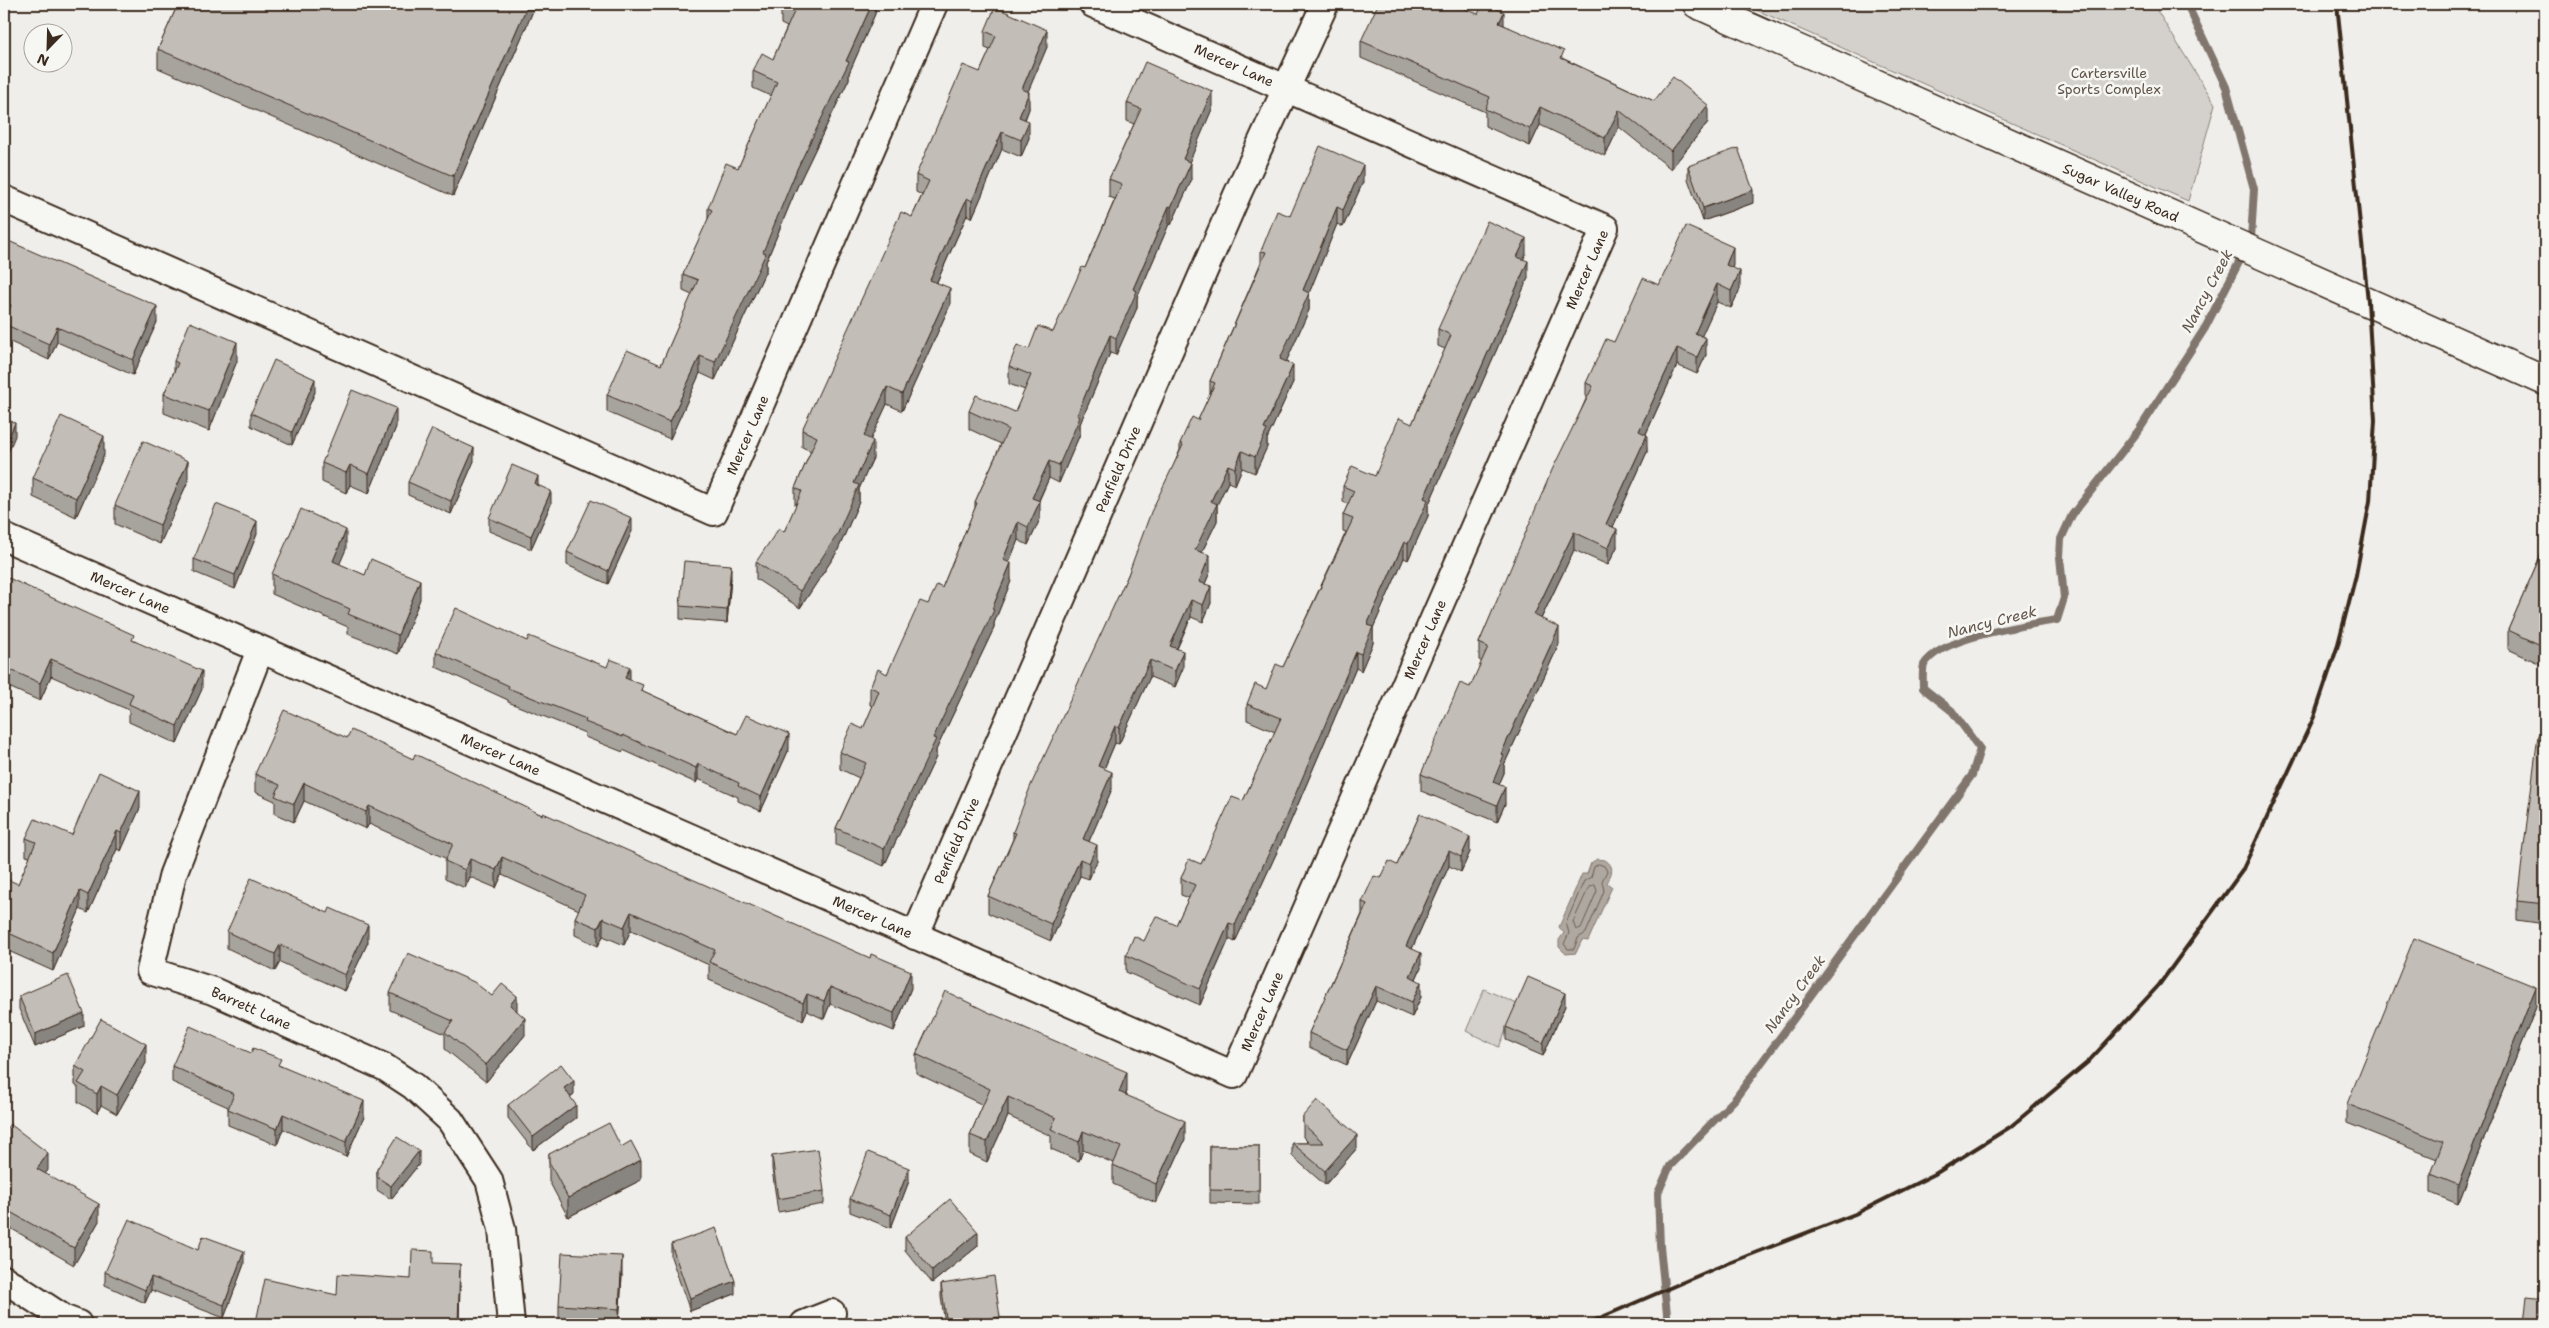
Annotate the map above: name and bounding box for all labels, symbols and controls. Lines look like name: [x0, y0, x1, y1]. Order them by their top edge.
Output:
north arrow: [22, 22, 72, 72]
street label: Mercer Lane: [1191, 39, 1277, 91]
text: N: [34, 50, 52, 70]
park label: Cartersville Sports Complex: [2057, 64, 2161, 98]
street label: Sugar Valley Road: [2060, 159, 2182, 226]
street label: Mercer Lane: [1561, 227, 1612, 312]
water label: Nancy Creek: [2177, 245, 2238, 336]
street label: Mercer Lane: [722, 392, 773, 478]
street label: Penfield Drive: [1091, 423, 1145, 515]
street label: Mercer Lane: [88, 567, 173, 618]
street label: Mercer Lane: [1399, 597, 1450, 682]
water label: Nancy Creek: [1945, 601, 2039, 643]
street label: Mercer Lane: [458, 729, 543, 780]
street label: Penfield Drive: [930, 794, 983, 887]
street label: Mercer Lane: [830, 892, 915, 942]
water label: Nancy Creek: [1760, 951, 1830, 1037]
street label: Mercer Lane: [1236, 969, 1287, 1054]
street label: Barrett Lane: [208, 982, 294, 1034]

